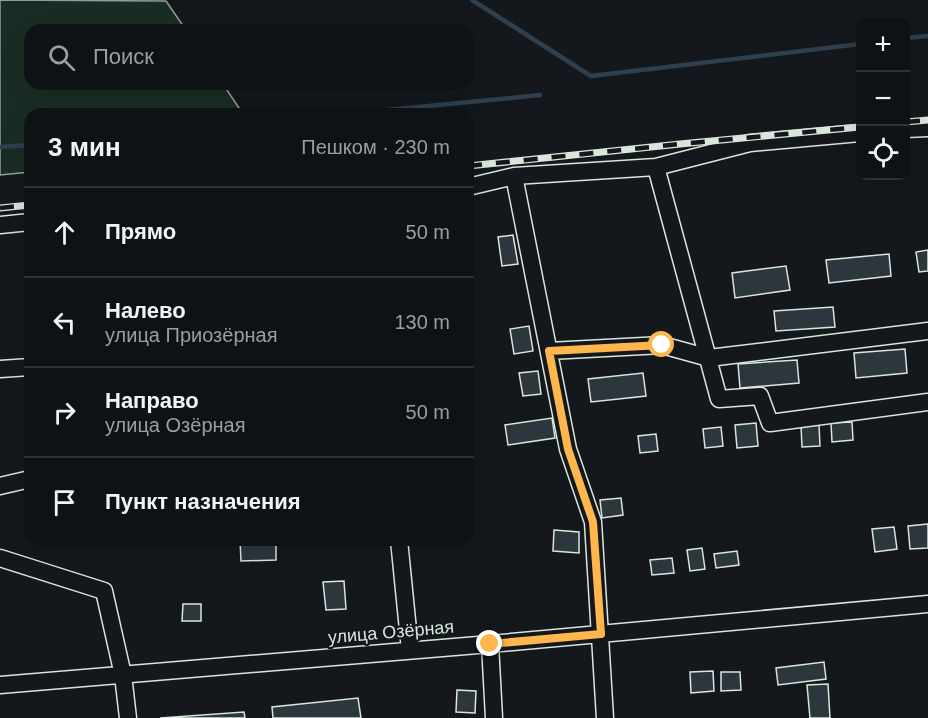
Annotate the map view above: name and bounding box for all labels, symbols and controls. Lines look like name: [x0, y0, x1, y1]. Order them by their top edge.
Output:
map controls: [856, 18, 910, 180]
button: +: [856, 18, 910, 72]
search box: [24, 24, 474, 90]
icon: search: [45, 41, 78, 74]
text: Поиск: [93, 44, 154, 69]
button: −: [856, 72, 910, 126]
button: locate: [856, 126, 910, 180]
text: 3 мин: [48, 132, 121, 162]
text: Пешком · 230 m: [301, 136, 450, 158]
icon: ahead: [48, 216, 81, 249]
text: Прямо: [105, 219, 176, 244]
text: 50 m: [406, 221, 450, 243]
text: Налево: [105, 298, 186, 323]
icon: left: [48, 306, 81, 339]
text: 130 m: [394, 311, 450, 333]
text: улица Приозёрная: [105, 324, 278, 346]
route start: [648, 331, 674, 357]
text: Направо: [105, 388, 199, 413]
icon: right: [48, 396, 81, 429]
text: 50 m: [406, 401, 450, 423]
text: улица Озёрная: [105, 414, 246, 436]
icon: arrive: [48, 486, 81, 519]
text: Пункт назначения: [105, 489, 301, 514]
street label: улица Озёрная: [327, 617, 455, 647]
route end: [476, 630, 502, 656]

